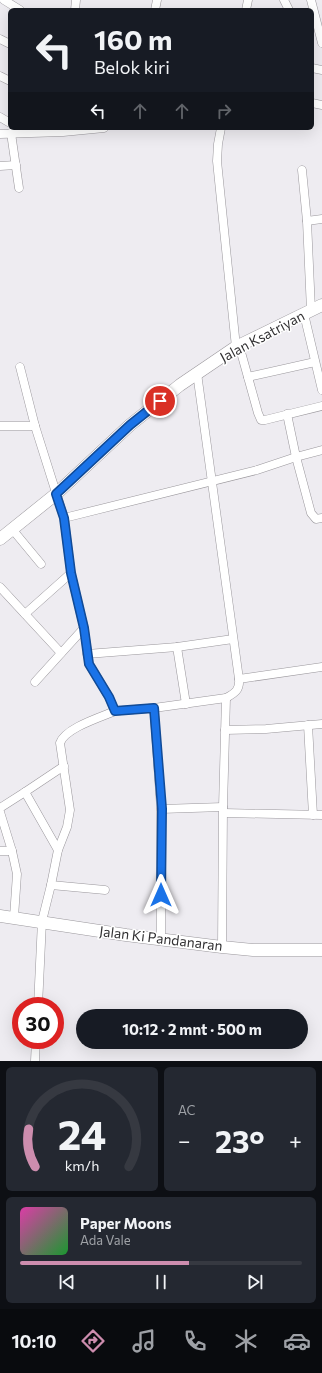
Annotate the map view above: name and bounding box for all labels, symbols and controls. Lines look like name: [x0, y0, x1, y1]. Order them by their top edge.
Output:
text: 160 m: [94, 22, 172, 56]
icon: left: [28, 24, 80, 76]
text: Belok kiri: [94, 56, 170, 78]
icon: left: [87, 100, 109, 122]
icon: ahead: [129, 100, 151, 122]
icon: ahead: [171, 100, 193, 122]
icon: right: [213, 100, 235, 122]
street label: Jalan Ksatriyan: [217, 307, 307, 365]
pin: [143, 384, 177, 418]
icon: arrive: [149, 390, 171, 412]
position arrow: [140, 874, 182, 916]
street label: Jalan Ki Pandanaran: [98, 922, 224, 954]
speed limit sign: 30: [12, 997, 64, 1049]
text: 10:12 · 2 mnt · 500 m: [122, 1020, 262, 1038]
text: AC: [178, 1102, 196, 1118]
text: 24: [58, 1108, 106, 1159]
text: 23°: [215, 1122, 265, 1159]
text: −: [178, 1127, 191, 1154]
text: +: [289, 1127, 302, 1154]
text: km/h: [65, 1156, 99, 1174]
text: Paper Moons: [80, 1214, 171, 1232]
text: Ada Vale: [80, 1232, 131, 1248]
icon: previous: [56, 1271, 78, 1293]
icon: pause: [150, 1271, 172, 1293]
icon: next: [244, 1271, 266, 1293]
icon: directions: [79, 1327, 107, 1355]
icon: music: [130, 1327, 158, 1355]
icon: phone: [181, 1327, 209, 1355]
icon: climate: [232, 1327, 260, 1355]
icon: car: [283, 1327, 311, 1355]
text: 10:10: [11, 1330, 56, 1352]

